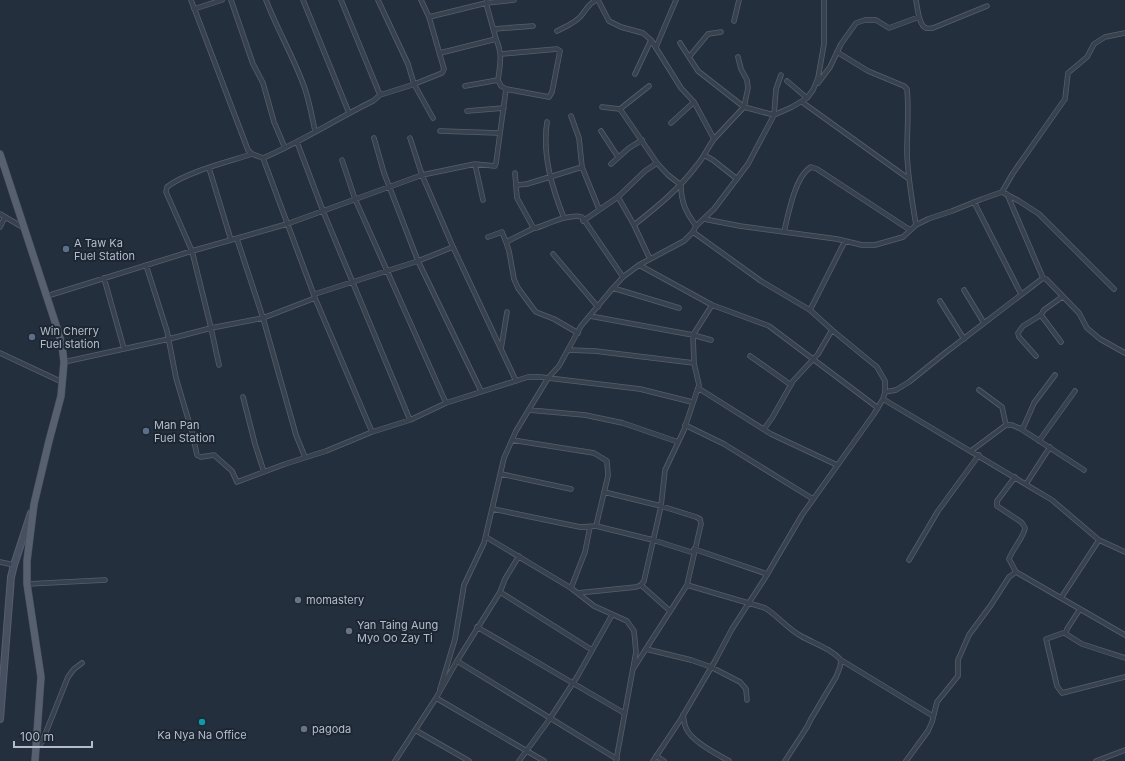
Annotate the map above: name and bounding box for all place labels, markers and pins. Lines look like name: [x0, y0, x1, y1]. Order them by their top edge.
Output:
place label: A Taw Ka Fuel Station: [74, 236, 135, 263]
marker: A Taw Ka Fuel Station: [61, 244, 71, 254]
place label: Win Cherry Fuel station: [40, 324, 100, 351]
marker: Win Cherry Fuel station: [27, 332, 37, 342]
place label: Man Pan Fuel Station: [154, 418, 215, 445]
marker: Man Pan Fuel Station: [141, 426, 151, 436]
place label: momastery: [306, 593, 364, 607]
marker: momastery: [293, 595, 303, 605]
place label: Yan Taing Aung Myo Oo Zay Ti: [357, 618, 438, 645]
marker: Yan Taing Aung Myo Oo Zay Ti: [344, 626, 354, 636]
marker: Ka Nya Na Office: [197, 717, 207, 727]
place label: pagoda: [312, 722, 351, 736]
marker: pagoda: [299, 724, 309, 734]
place label: Ka Nya Na Office: [157, 728, 247, 742]

